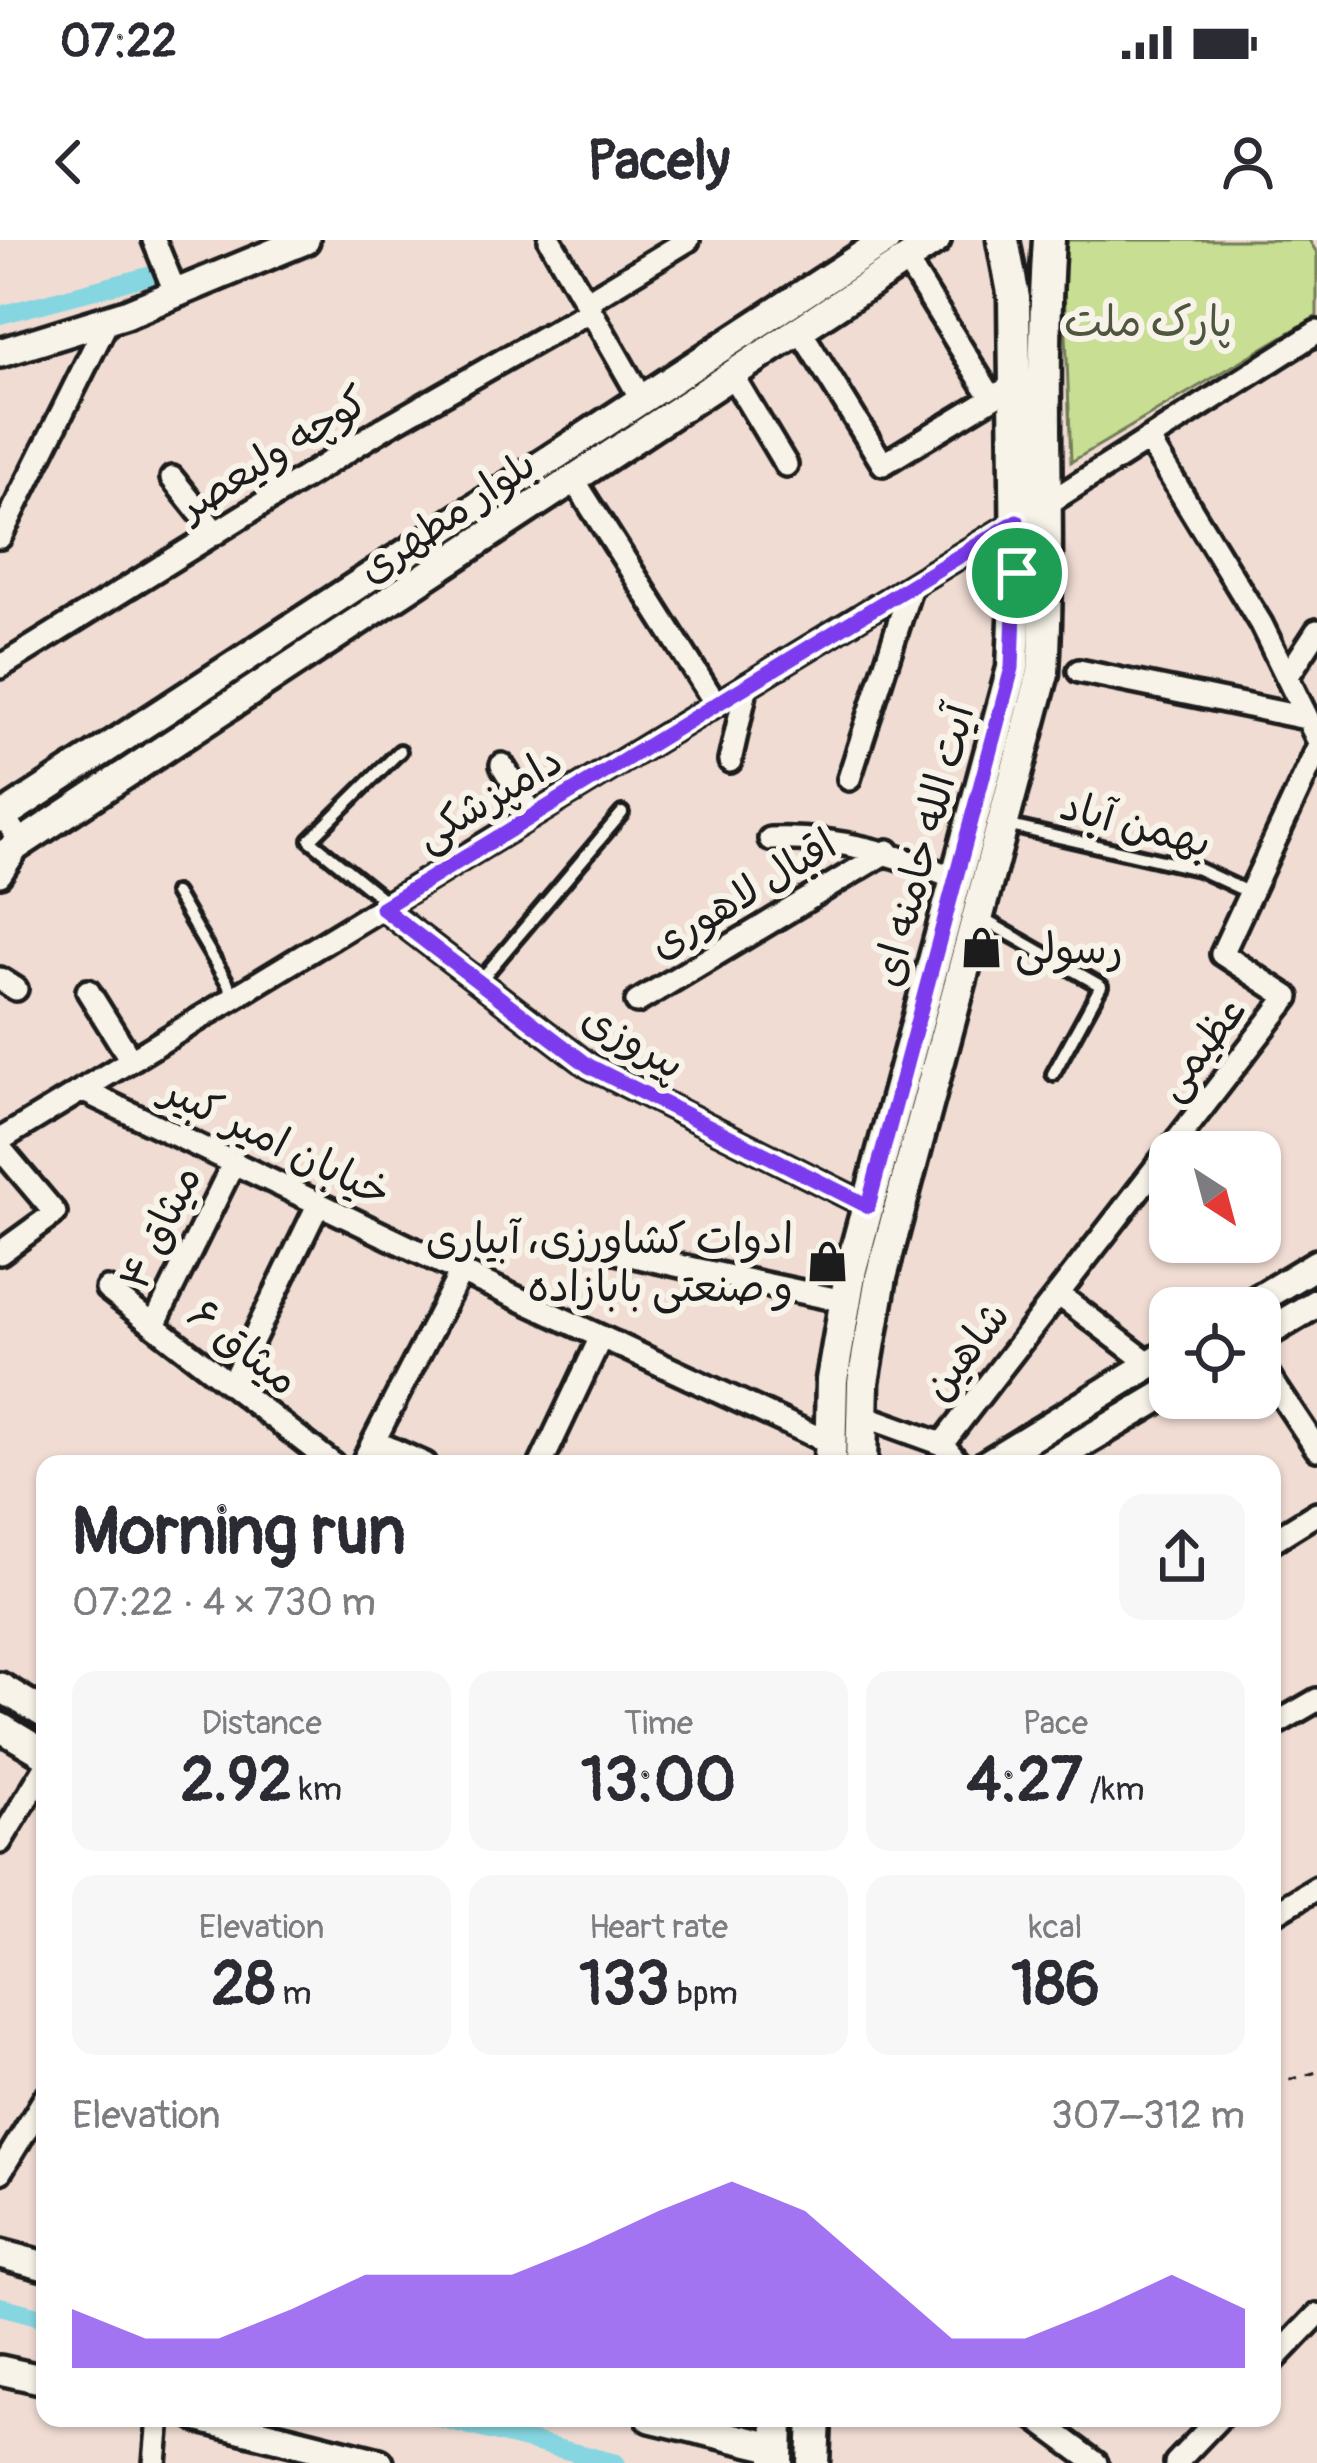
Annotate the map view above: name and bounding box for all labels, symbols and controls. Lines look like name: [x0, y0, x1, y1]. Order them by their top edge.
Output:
text: 07:22: [60, 14, 177, 70]
text: Pacely: [587, 128, 730, 196]
icon: back: [36, 129, 102, 195]
icon: person: [1215, 129, 1281, 195]
park label: پارک ملت: [1064, 297, 1232, 349]
street label: کوچه ولیعصر: [167, 375, 378, 534]
street label: بلوار مطهری: [348, 438, 546, 595]
pin: [966, 522, 1068, 624]
icon: arrive: [984, 540, 1050, 606]
street label: آیت الله خامنه ای: [861, 697, 987, 992]
street label: دامپزشکی: [406, 735, 572, 863]
street label: بهمن آباد: [1054, 780, 1217, 870]
street label: اقبال لاهوری: [640, 819, 846, 971]
place label: رسولی: [1015, 924, 1123, 976]
shop icon: رسولی: [958, 925, 1004, 971]
street label: عظیمی: [1145, 986, 1258, 1111]
street label: پیروزی: [573, 992, 693, 1092]
street label: خیابان امیر کبیر: [151, 1063, 399, 1219]
north arrow: [1149, 1131, 1281, 1263]
map controls: [1149, 1131, 1281, 1419]
street label: میثاق ۴: [108, 1157, 213, 1299]
place label: ادوات کشاورزی، آبیاری و صنعتی بابازاده: [426, 1214, 793, 1314]
shop icon: ادوات کشاورزی، آبیاری و صنعتی بابازاده: [804, 1239, 850, 1285]
button: locate: [1149, 1287, 1281, 1419]
street label: میثاق ۶: [177, 1288, 309, 1407]
street label: شاهین: [912, 1291, 1021, 1411]
text: Morning run: [72, 1491, 406, 1574]
button: share: [1119, 1494, 1245, 1620]
text: 07:22 · 4 × 730 m: [72, 1578, 376, 1627]
text: Distance: [201, 1703, 322, 1744]
text: Time: [624, 1703, 693, 1744]
text: Pace: [1023, 1703, 1088, 1744]
text: 2.92: [181, 1744, 292, 1819]
text: 13:00: [581, 1744, 736, 1819]
text: 4:27: [966, 1744, 1083, 1819]
text: km: [292, 1769, 342, 1810]
text: /km: [1083, 1769, 1145, 1810]
text: Elevation: [199, 1907, 324, 1948]
text: Heart rate: [589, 1907, 728, 1948]
text: kcal: [1029, 1907, 1082, 1948]
text: 28: [211, 1948, 275, 2023]
text: 133: [579, 1948, 670, 2023]
text: 186: [1011, 1948, 1100, 2023]
text: m: [275, 1973, 312, 2014]
text: bpm: [670, 1973, 738, 2014]
text: Elevation: [72, 2091, 221, 2140]
text: 307–312 m: [1051, 2091, 1245, 2140]

